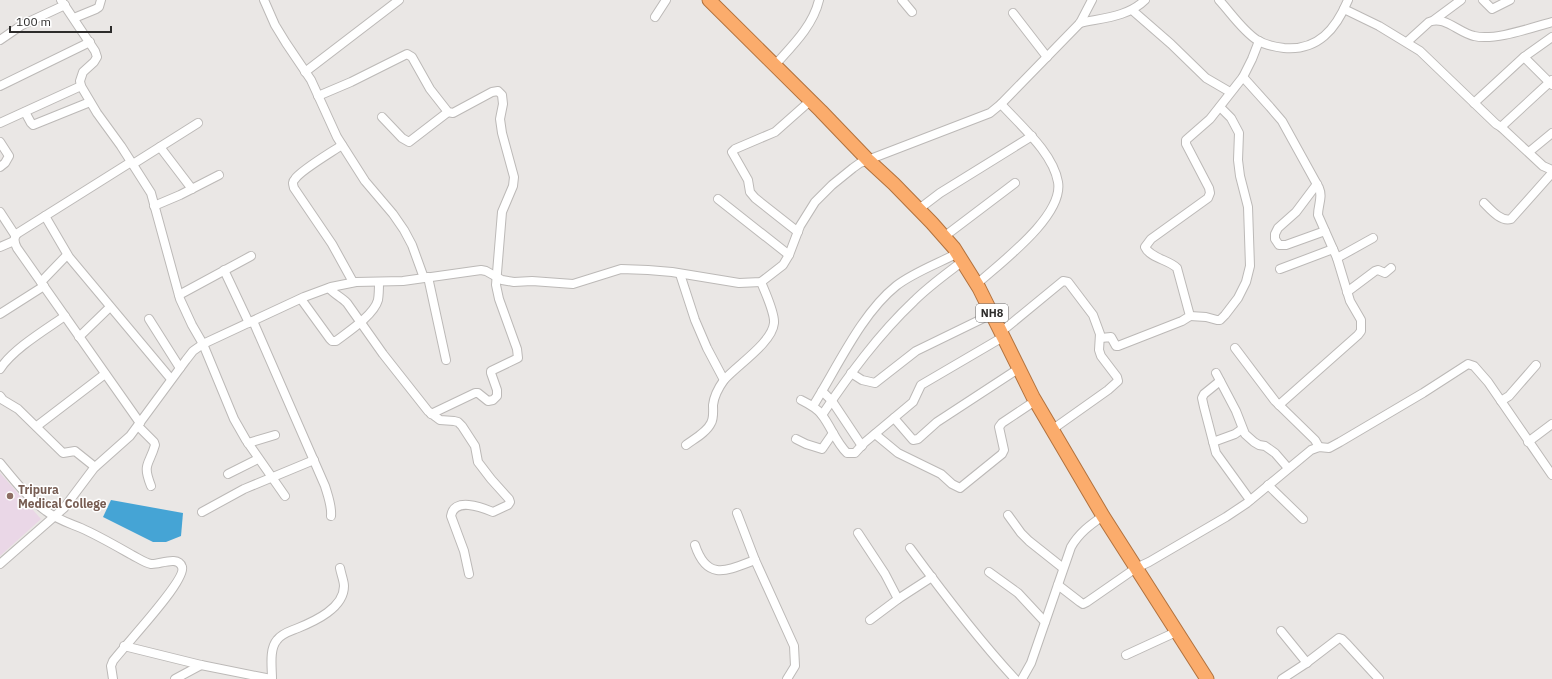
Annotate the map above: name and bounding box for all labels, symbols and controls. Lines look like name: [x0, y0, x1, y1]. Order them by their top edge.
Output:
scale bar: [10, 8, 111, 34]
text: 100 m: [16, 14, 51, 29]
road number: NH8: [976, 304, 1008, 322]
place label: Tripura Medical College: [18, 482, 107, 511]
marker: Tripura Medical College: [5, 491, 15, 501]

